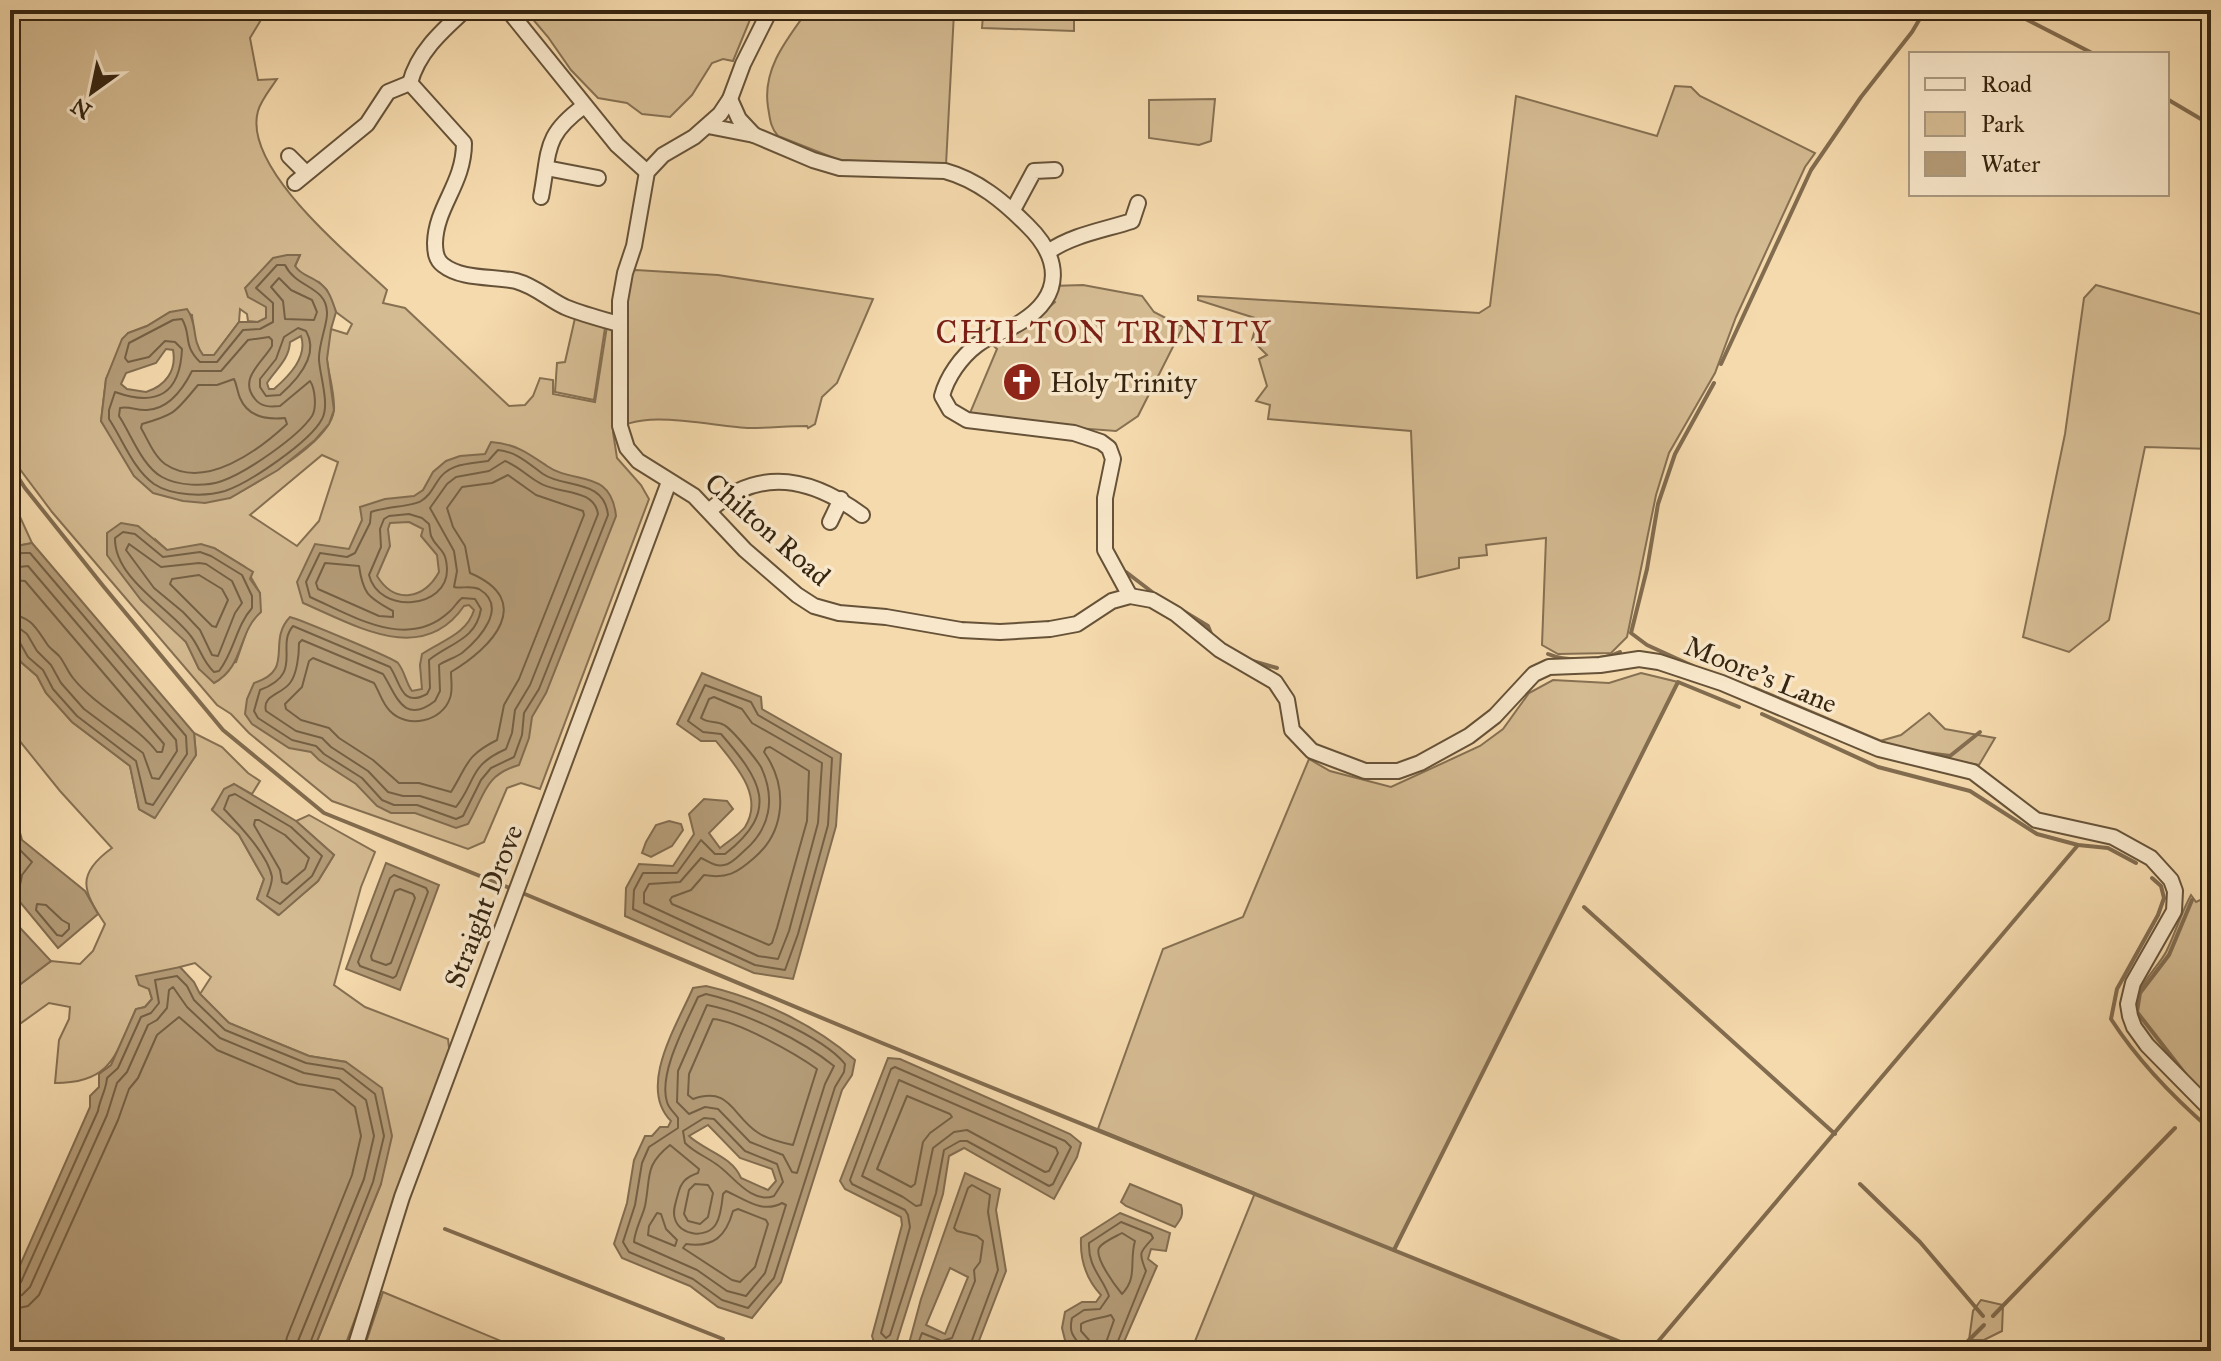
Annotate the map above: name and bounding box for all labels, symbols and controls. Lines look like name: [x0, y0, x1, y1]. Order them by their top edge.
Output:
north arrow: [52, 52, 132, 132]
legend: [1909, 52, 2169, 196]
text: Road: [1981, 69, 2032, 99]
text: N: [66, 92, 97, 125]
text: Park: [1981, 109, 2025, 139]
text: Water: [1981, 149, 2040, 179]
district label: CHILTON TRINITY: [935, 313, 1273, 352]
church icon: Holy Trinity: [1001, 361, 1043, 403]
place label: Holy Trinity: [1050, 365, 1198, 400]
street label: Chilton Road: [698, 465, 838, 593]
street label: Moore's Lane: [1679, 628, 1842, 721]
street label: Straight Drove: [436, 820, 531, 993]

